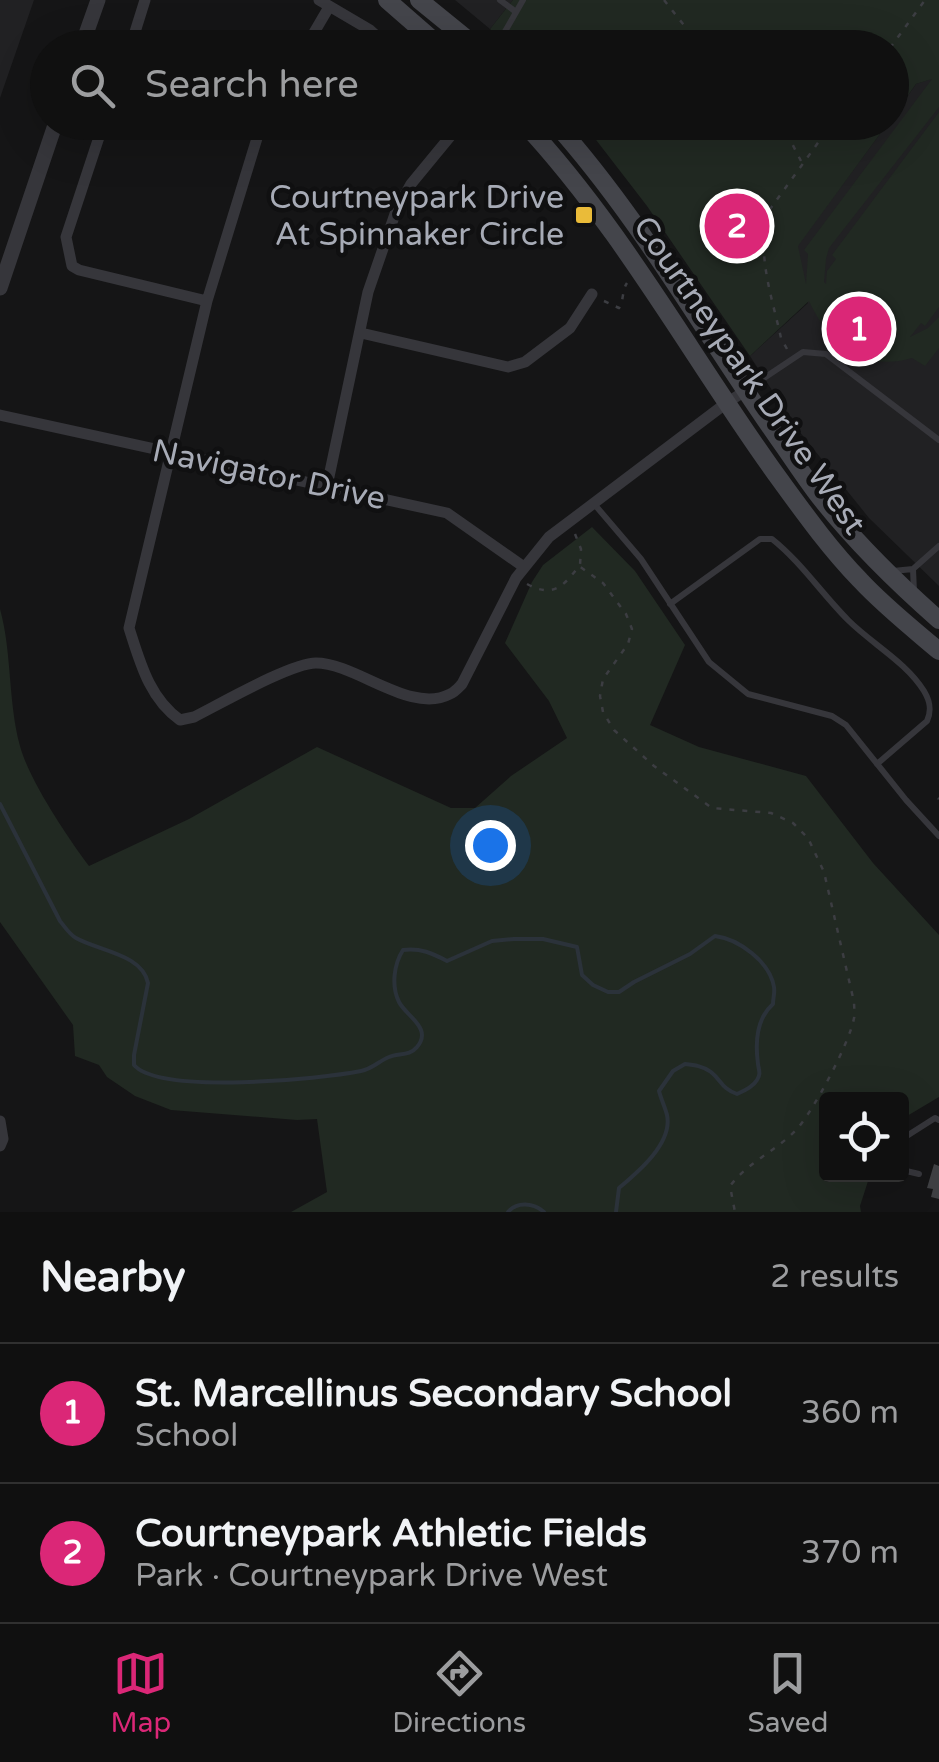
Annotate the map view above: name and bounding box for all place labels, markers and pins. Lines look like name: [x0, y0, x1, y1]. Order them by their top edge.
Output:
place label: Courtneypark Drive At Spinnaker Circle: [269, 179, 564, 254]
pin: 2: [704, 188, 770, 264]
marker: Courtneypark Drive At Spinnaker Circle: [573, 204, 595, 226]
pin: 1: [826, 292, 892, 366]

